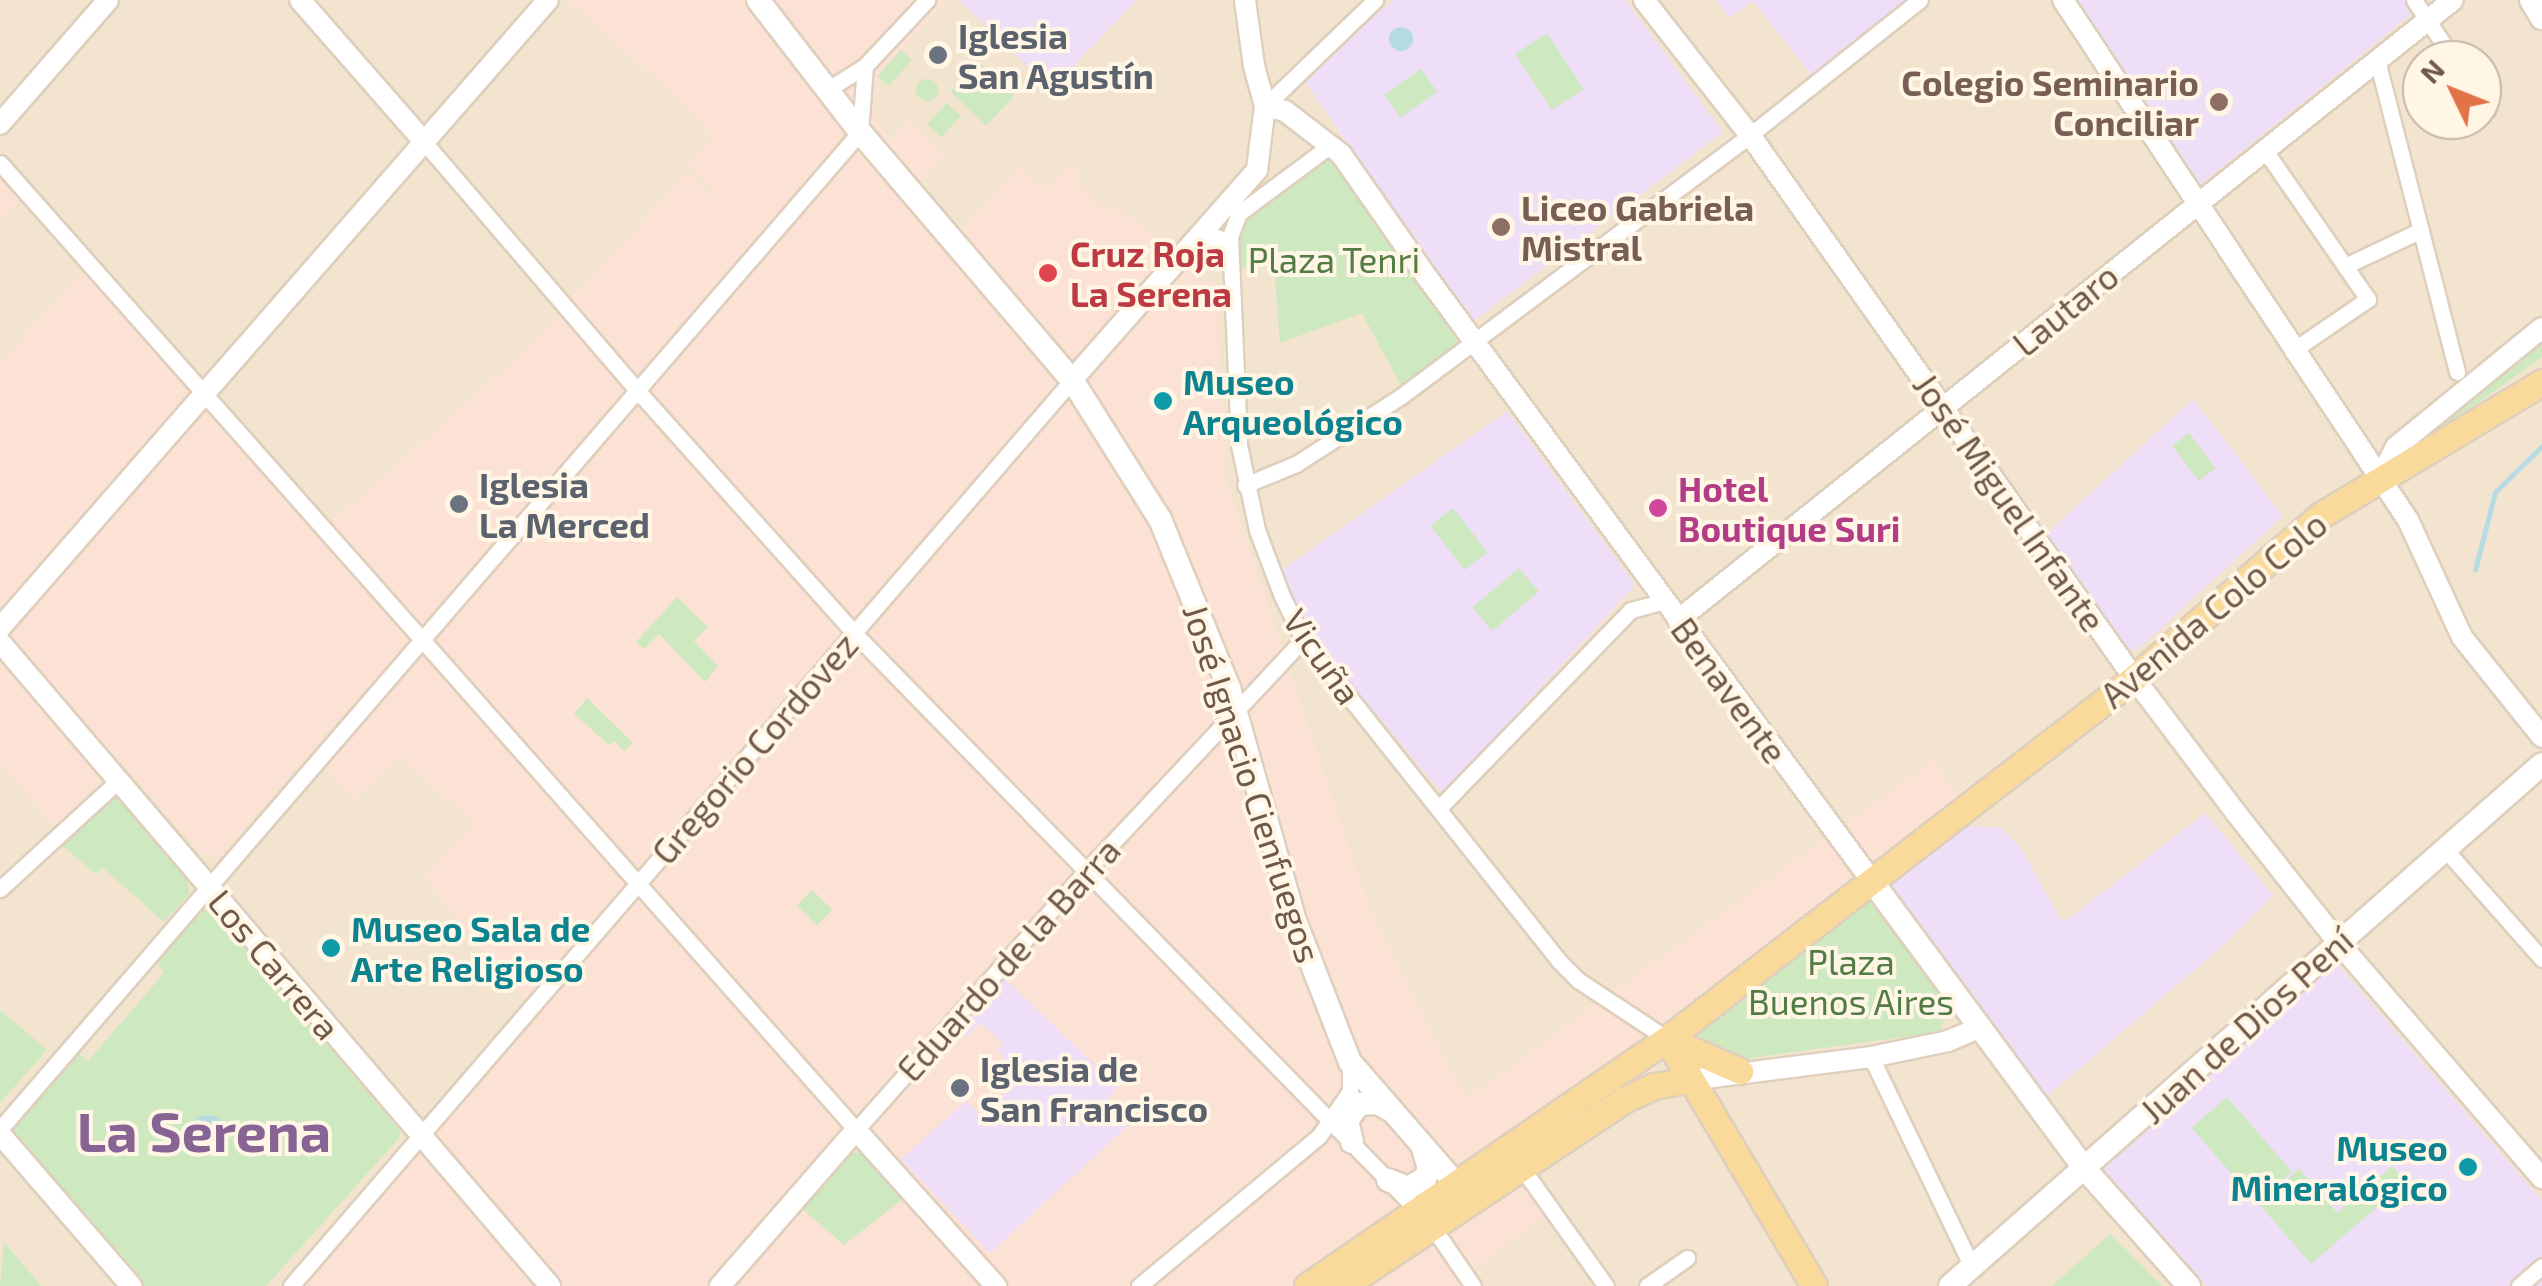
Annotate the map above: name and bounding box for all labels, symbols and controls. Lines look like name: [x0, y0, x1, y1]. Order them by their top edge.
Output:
place label: Iglesia San Agustín: [958, 14, 1155, 96]
north arrow: [2402, 40, 2502, 140]
marker: Iglesia San Agustín: [927, 44, 949, 66]
text: N: [2412, 52, 2451, 90]
place label: Colegio Seminario Conciliar: [1901, 61, 2199, 143]
marker: Colegio Seminario Conciliar: [2208, 91, 2230, 113]
place label: Liceo Gabriela Mistral: [1521, 186, 1754, 268]
marker: Liceo Gabriela Mistral: [1490, 216, 1512, 238]
place label: Cruz Roja La Serena: [1070, 232, 1232, 314]
park label: Plaza Tenri: [1247, 238, 1421, 280]
street label: Lautaro: [2004, 254, 2126, 364]
marker: Cruz Roja La Serena: [1035, 260, 1061, 286]
place label: Museo Arqueológico: [1183, 360, 1403, 442]
street label: José Miguel Infante: [1905, 364, 2115, 640]
marker: Museo Arqueológico: [1152, 390, 1174, 412]
place label: Iglesia La Merced: [479, 463, 650, 545]
place label: Hotel Boutique Suri: [1678, 467, 1901, 549]
marker: Iglesia La Merced: [448, 493, 470, 515]
marker: Hotel Boutique Suri: [1647, 497, 1669, 519]
street label: Avenida Colo Colo: [2091, 502, 2335, 716]
street label: José Ignacio Cienfuegos: [1175, 598, 1331, 968]
street label: Vicuña: [1275, 600, 1371, 712]
street label: Benavente: [1663, 609, 1797, 771]
street label: Gregorio Cordovez: [642, 624, 866, 872]
street label: Eduardo de la Barra: [888, 829, 1128, 1089]
street label: Los Carrera: [200, 881, 350, 1047]
place label: Museo Sala de Arte Religioso: [351, 907, 590, 989]
street label: Juan de Dios Pení: [2131, 919, 2361, 1131]
marker: Museo Sala de Arte Religioso: [320, 937, 342, 959]
park label: Plaza Buenos Aires: [1748, 940, 1954, 1022]
place label: Iglesia de San Francisco: [980, 1047, 1208, 1129]
marker: Iglesia de San Francisco: [949, 1077, 971, 1099]
district label: La Serena: [77, 1098, 331, 1164]
place label: Museo Mineralógico: [2230, 1126, 2448, 1208]
marker: Museo Mineralógico: [2457, 1156, 2479, 1178]

